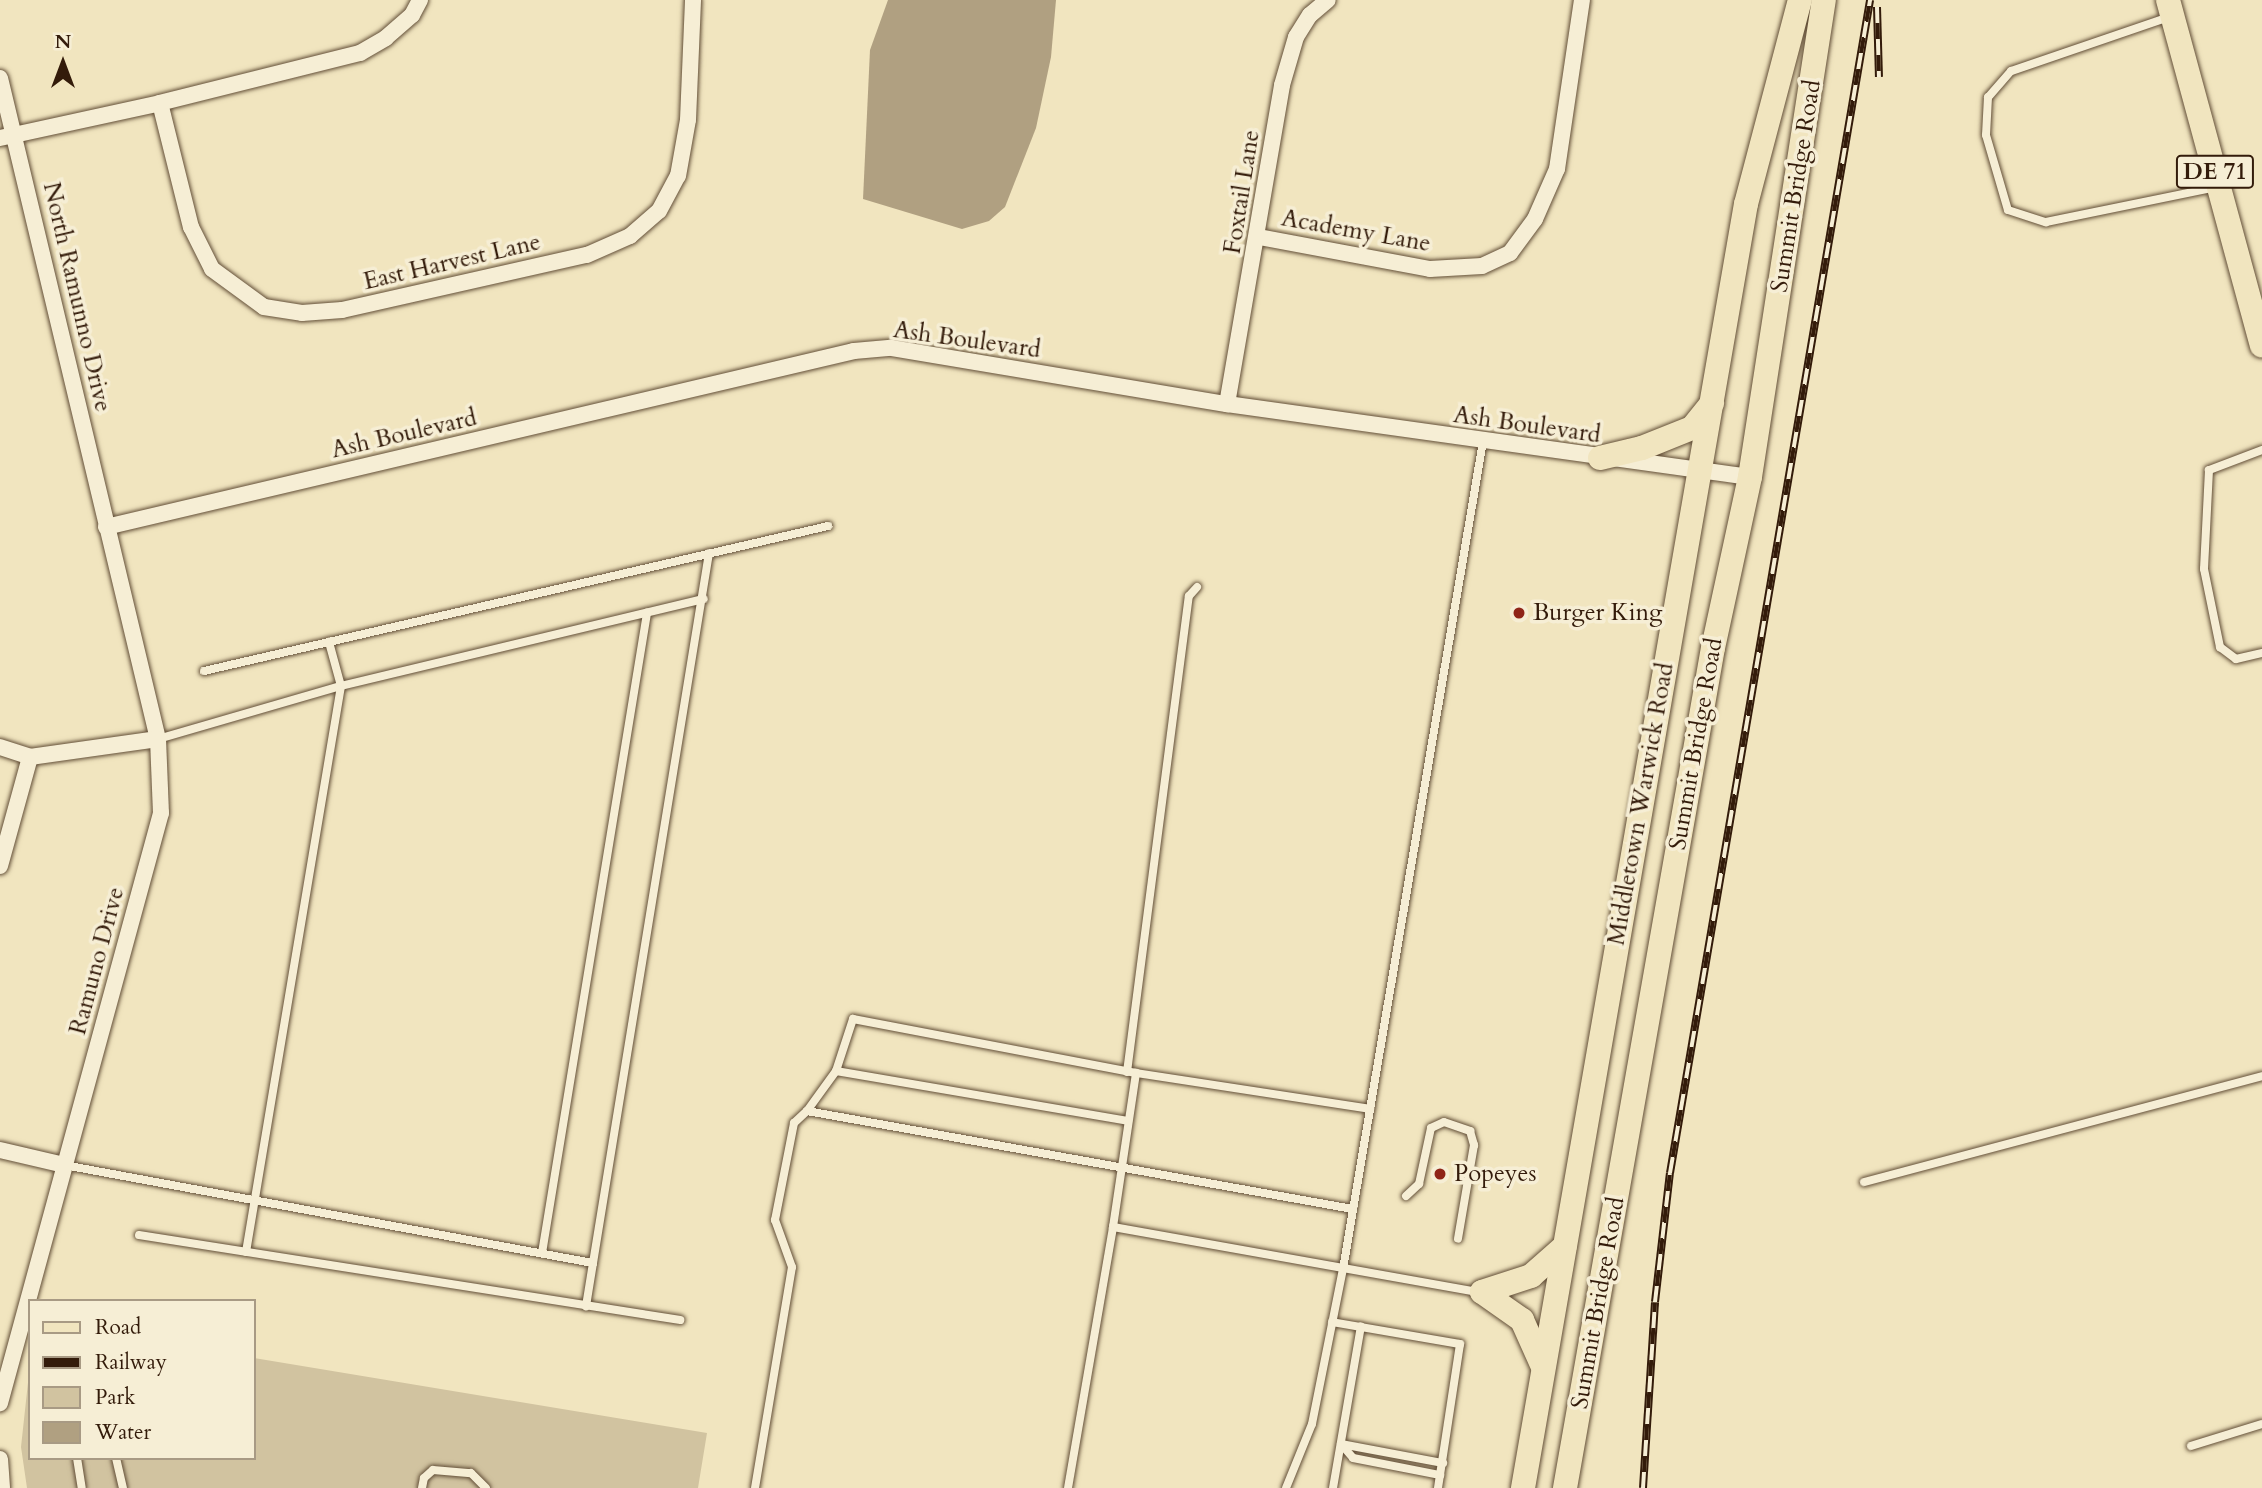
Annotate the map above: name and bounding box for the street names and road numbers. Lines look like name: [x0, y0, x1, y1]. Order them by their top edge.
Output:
street label: Summit Bridge Road: [1765, 78, 1827, 294]
street label: Foxtail Lane: [1218, 128, 1266, 256]
road number: DE 71: [2175, 153, 2255, 192]
street label: North Ramunno Drive: [37, 179, 117, 415]
street label: Academy Lane: [1279, 204, 1433, 258]
street label: East Harvest Lane: [361, 228, 543, 296]
street label: Ash Boulevard: [892, 315, 1042, 365]
street label: Ash Boulevard: [1452, 400, 1602, 450]
street label: Ash Boulevard: [329, 403, 479, 465]
street label: Summit Bridge Road: [1663, 636, 1729, 852]
street label: Middletown Warwick Road: [1602, 660, 1680, 948]
street label: Ramuno Drive: [63, 884, 131, 1038]
street label: Summit Bridge Road: [1565, 1195, 1631, 1411]

